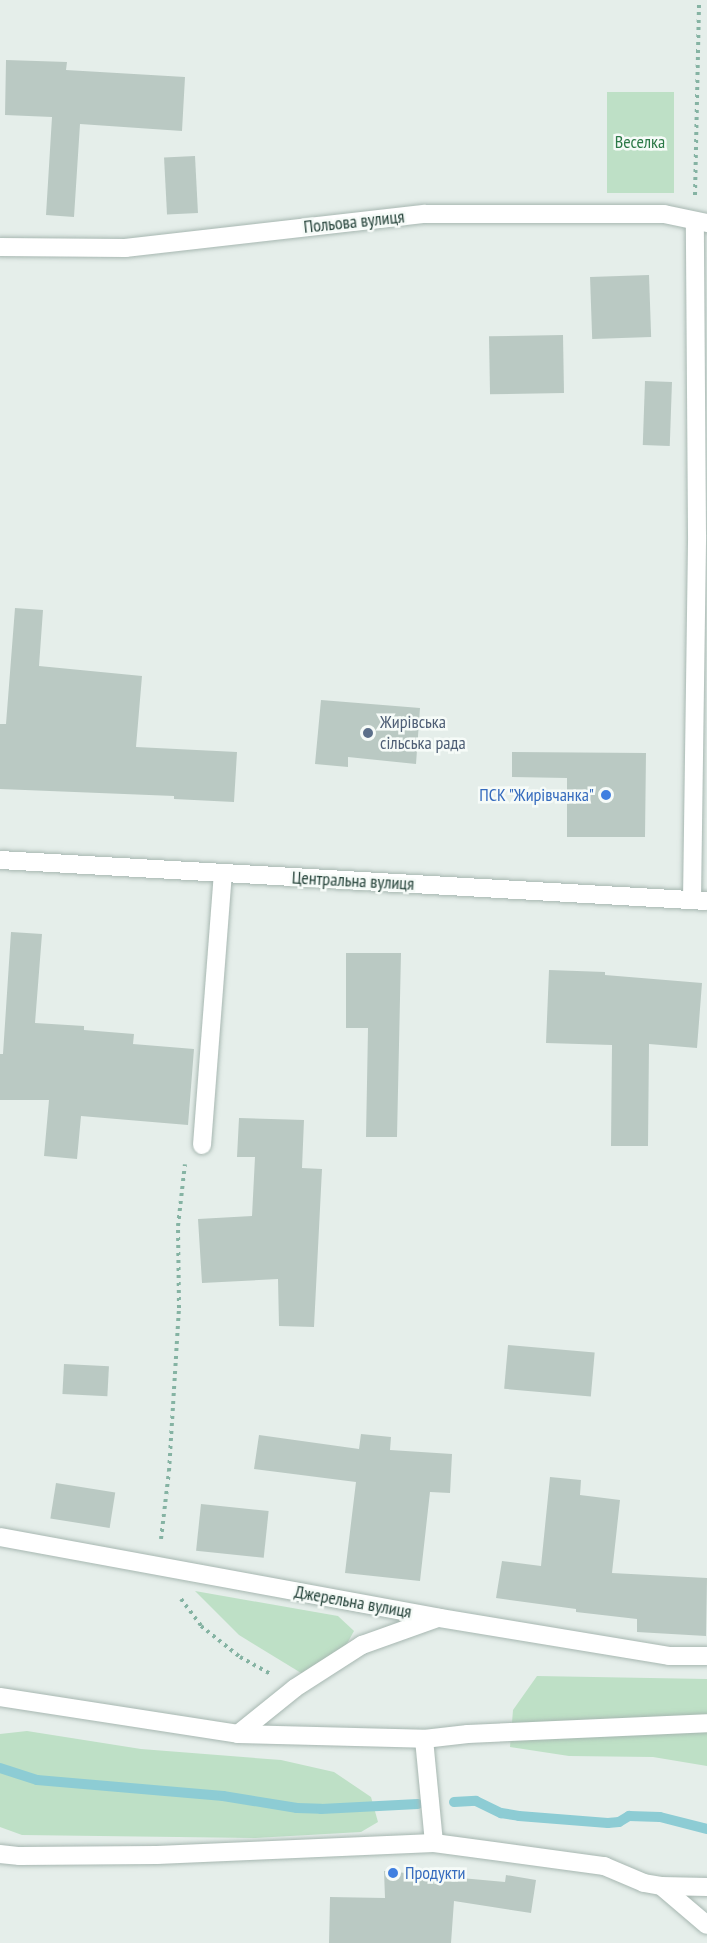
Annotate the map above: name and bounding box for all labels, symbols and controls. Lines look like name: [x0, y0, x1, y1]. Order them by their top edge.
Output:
park label: Веселка: [615, 131, 665, 153]
street label: Польова вулиця: [303, 206, 405, 238]
place label: Жирівська сільська рада: [380, 712, 466, 754]
marker: Жирівська сільська рада: [361, 726, 375, 740]
place label: ПСК "Жирівчанка": [478, 784, 594, 806]
marker: ПСК "Жирівчанка": [599, 788, 613, 802]
street label: Центральна вулиця: [291, 867, 415, 895]
street label: Джерельна вулиця: [293, 1581, 413, 1623]
place label: Продукти: [405, 1862, 465, 1884]
marker: Продукти: [386, 1866, 400, 1880]

